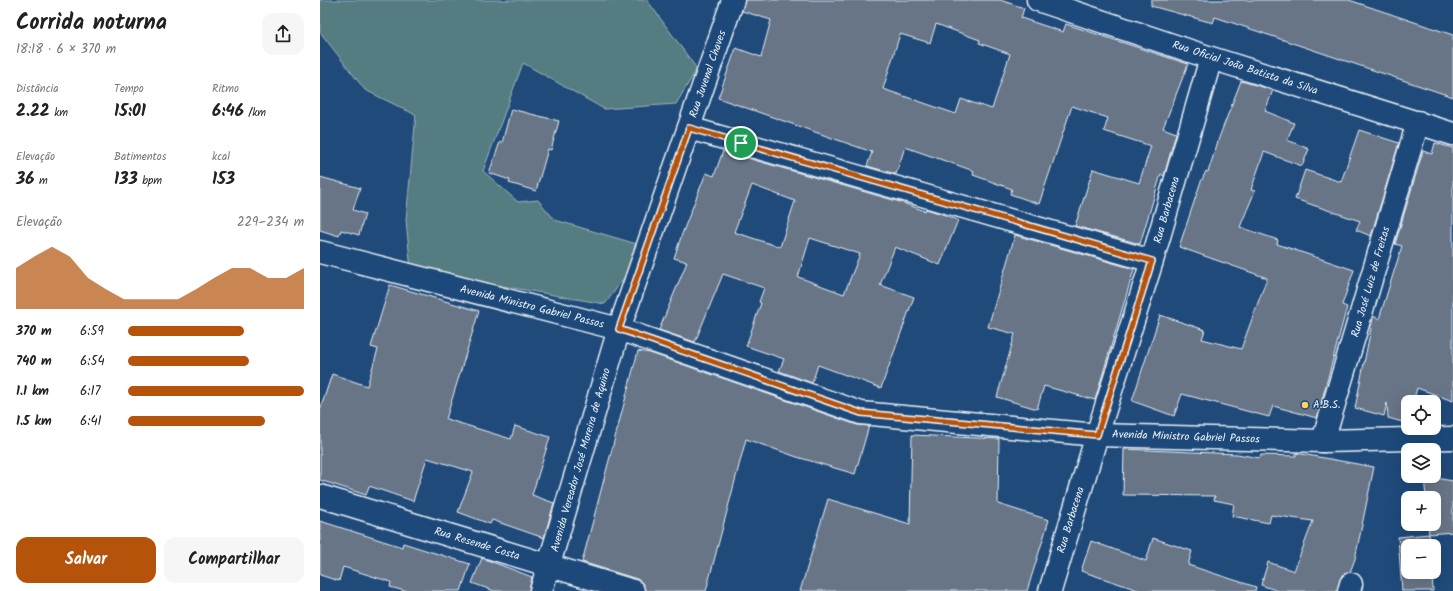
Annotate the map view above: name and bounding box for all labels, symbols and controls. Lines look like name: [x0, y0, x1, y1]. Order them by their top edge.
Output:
text: Corrida noturna: [16, 6, 167, 41]
button: share: [262, 13, 304, 55]
street label: Rua Juvenal Chaves: [685, 28, 731, 120]
street label: Rua Oficial João Batista da Silva: [1170, 36, 1320, 100]
text: 18:18 · 6 × 370 m: [16, 39, 116, 60]
text: Distância: [16, 80, 58, 98]
text: Tempo: [114, 80, 144, 98]
text: Ritmo: [212, 80, 239, 98]
text: 2.22: [16, 98, 50, 125]
text: 15:01: [114, 98, 146, 125]
text: 6:46: [212, 98, 244, 125]
text: km: [50, 104, 68, 122]
text: /km: [244, 104, 266, 122]
pin: [724, 126, 758, 160]
icon: arrive: [730, 132, 752, 154]
text: Elevação: [16, 148, 55, 166]
text: Batimentos: [114, 148, 167, 166]
text: kcal: [212, 148, 230, 166]
text: 36: [16, 166, 35, 193]
text: 133: [114, 166, 138, 193]
text: 153: [212, 166, 235, 193]
text: m: [35, 172, 48, 190]
text: bpm: [138, 172, 162, 190]
street label: Rua Barbacena: [1149, 174, 1185, 246]
text: Elevação: [16, 212, 62, 233]
text: 229–234 m: [237, 212, 304, 233]
street label: Rua José Luiz de Freitas: [1347, 224, 1396, 339]
street label: Avenida Ministro Gabriel Passos: [458, 280, 606, 334]
text: 370 m: [16, 321, 52, 342]
text: 6:59: [80, 321, 104, 342]
text: 740 m: [16, 351, 52, 372]
text: 6:54: [80, 351, 105, 372]
street label: Avenida Vereador José Moreira de Aquino: [546, 366, 616, 554]
text: 1.1 km: [16, 381, 49, 402]
text: 6:17: [80, 381, 101, 402]
map controls: [1401, 395, 1441, 579]
button: locate: [1401, 395, 1441, 435]
place label: A.B.S.: [1313, 396, 1340, 414]
marker: A.B.S.: [1300, 400, 1310, 410]
text: 1.5 km: [16, 411, 52, 432]
text: 6:41: [80, 411, 102, 432]
street label: Avenida Ministro Gabriel Passos: [1112, 425, 1260, 449]
button: layers: [1401, 443, 1441, 483]
street label: Rua Barbacena: [1052, 484, 1090, 556]
button: +: [1401, 491, 1441, 531]
street label: Rua Resende Costa: [432, 522, 522, 566]
button: Salvar: [16, 537, 156, 583]
button: Compartilhar: [164, 537, 304, 583]
button: −: [1401, 539, 1441, 579]

